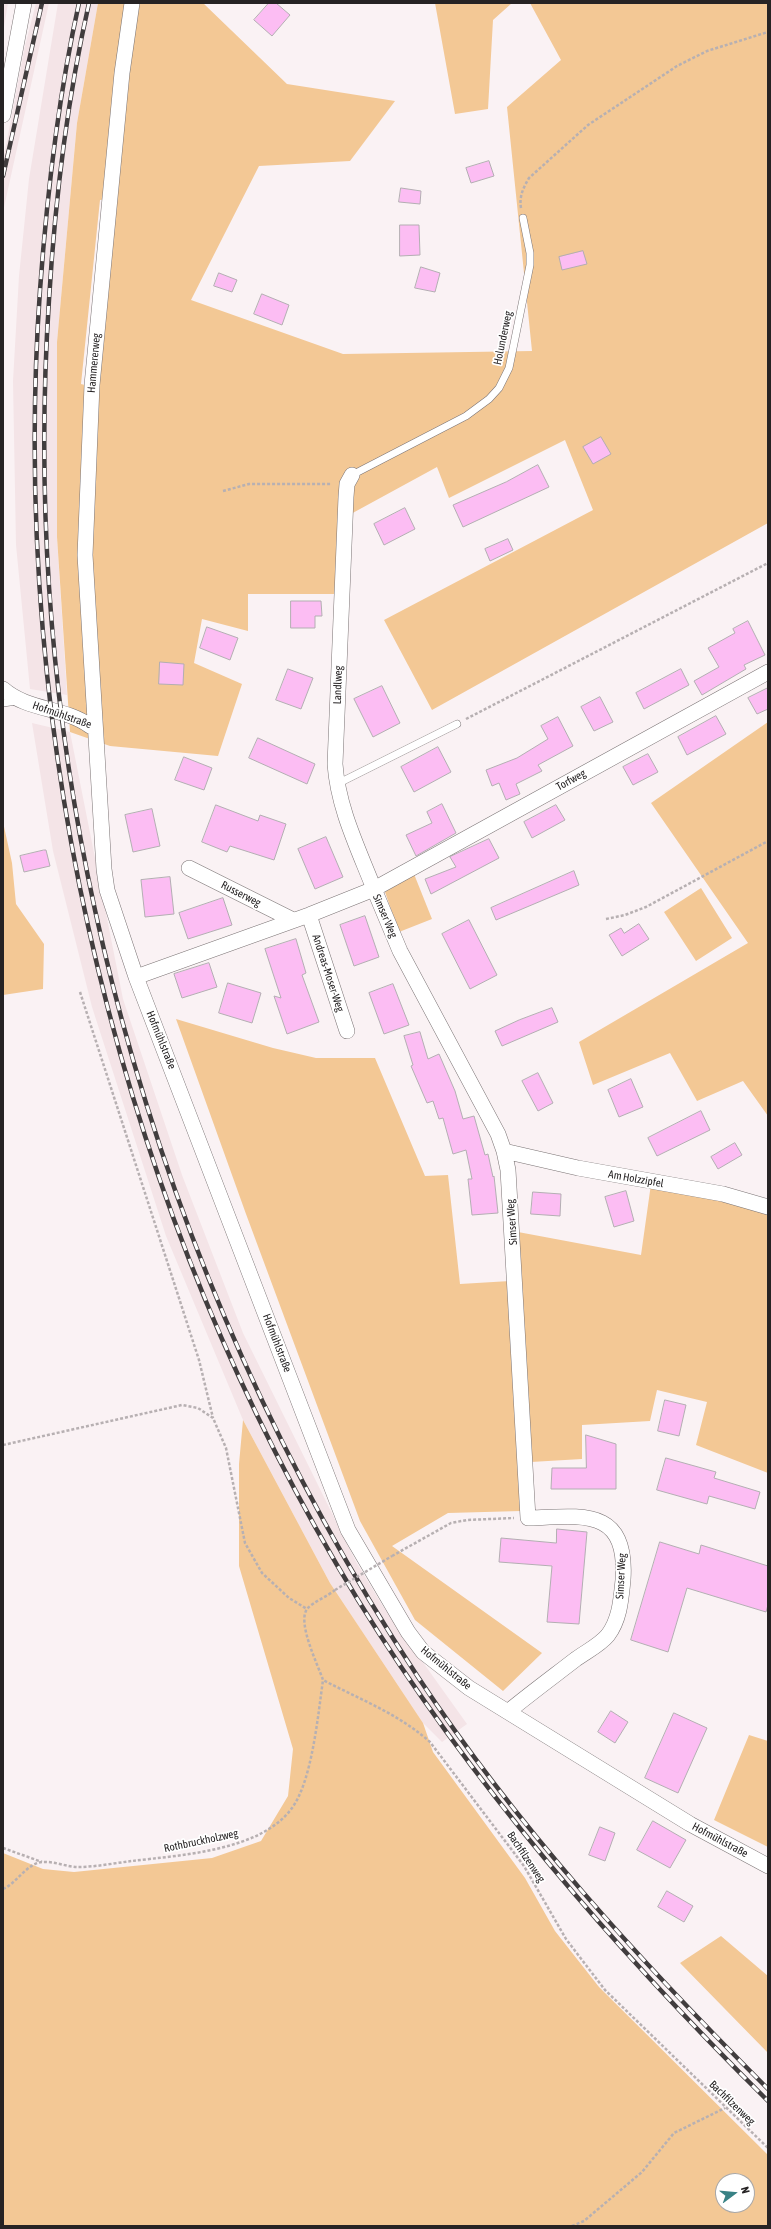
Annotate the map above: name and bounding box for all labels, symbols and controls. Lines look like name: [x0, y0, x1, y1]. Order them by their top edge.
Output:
street label: Holunderweg: [491, 310, 515, 366]
street label: Hammererweg: [85, 333, 103, 393]
street label: Landlweg: [331, 665, 345, 705]
street label: Hofmühlstraße: [31, 699, 93, 731]
street label: Torfweg: [554, 767, 588, 793]
street label: Russerweg: [219, 878, 263, 910]
street label: Simser Weg: [370, 892, 400, 940]
street label: Andreas-Moser-Weg: [309, 933, 347, 1013]
street label: Hofmühlstraße: [143, 1009, 179, 1071]
street label: Am Holzzipfel: [607, 1168, 665, 1190]
street label: Simser Weg: [504, 1199, 520, 1245]
street label: Hofmühlstraße: [260, 1312, 294, 1374]
street label: Simser Weg: [613, 1553, 629, 1599]
street label: Hofmühlstraße: [418, 1644, 474, 1692]
street label: Hofmühlstraße: [690, 1820, 750, 1860]
street label: Rothbruckholzweg: [163, 1827, 239, 1855]
street label: Bachfilzenweg: [504, 1829, 548, 1885]
street label: Bachfilzenweg: [706, 2078, 758, 2128]
north arrow: [715, 2173, 755, 2213]
text: N: [739, 2185, 752, 2195]

